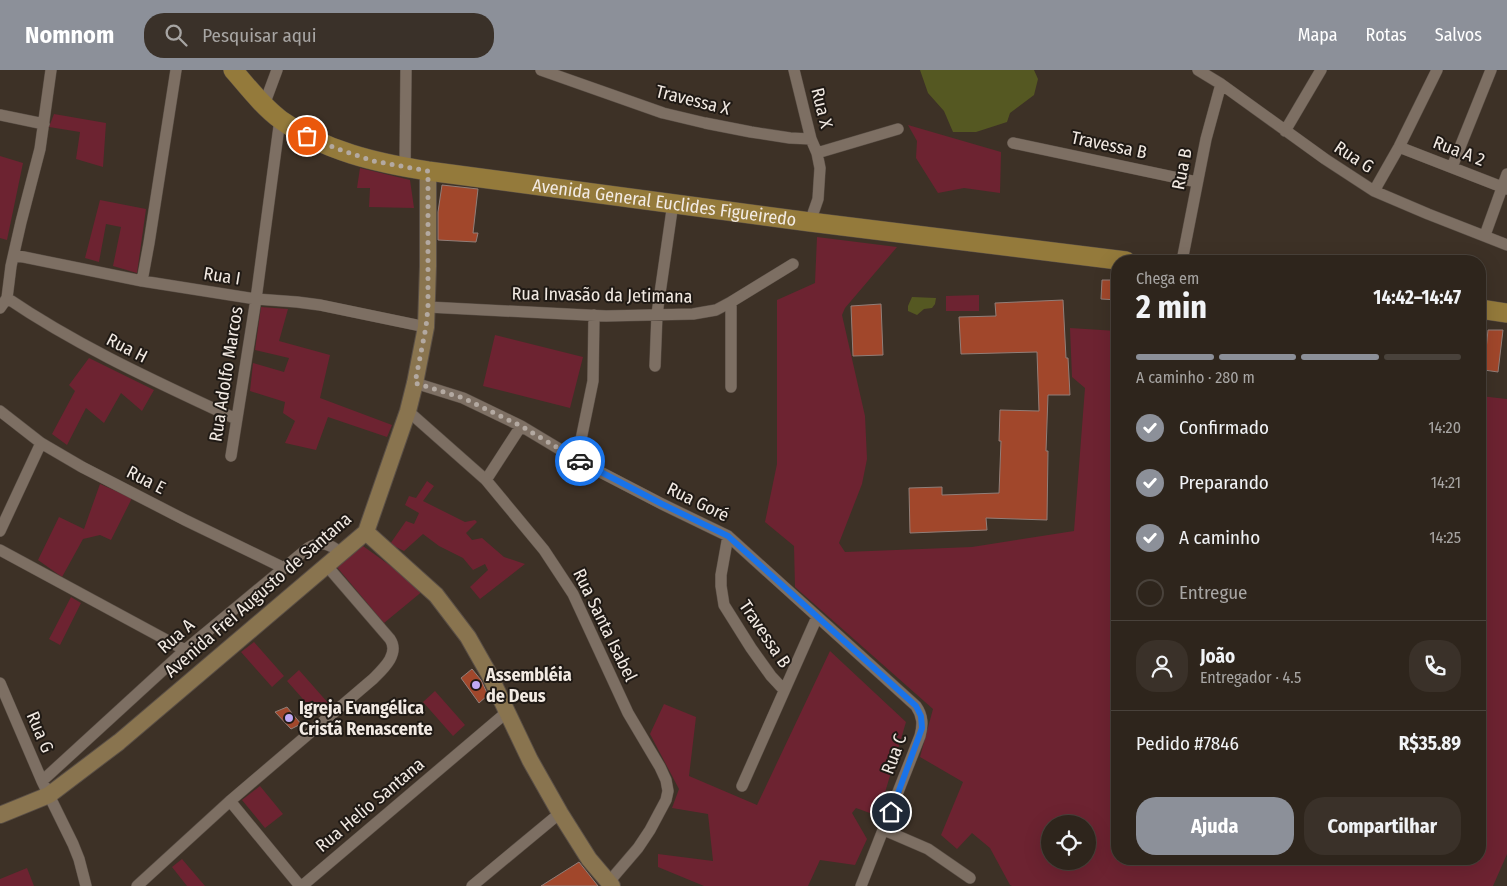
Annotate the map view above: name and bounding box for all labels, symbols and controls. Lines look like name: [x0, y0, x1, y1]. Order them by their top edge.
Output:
search box: [144, 13, 494, 58]
text: Nomnom: [25, 21, 114, 49]
icon: search: [162, 21, 190, 49]
text: Pesquisar aqui: [202, 24, 317, 47]
text: Mapa: [1298, 24, 1338, 46]
text: Rotas: [1366, 24, 1407, 46]
text: Salvos: [1435, 24, 1482, 46]
street label: Travessa X: [654, 80, 733, 120]
street label: Rua X: [806, 85, 838, 131]
pin: [286, 115, 328, 157]
icon: bag: [293, 122, 321, 150]
street label: Travessa B: [1069, 126, 1149, 164]
street label: Rua A 2: [1430, 131, 1488, 171]
street label: Rua G: [1330, 136, 1378, 178]
street label: Rua B: [1167, 146, 1197, 192]
street label: Avenida General Euclides Figueiredo: [531, 174, 798, 231]
street label: Rua I: [202, 262, 242, 290]
text: Chega em: [1136, 269, 1199, 288]
street label: Rua Invasão da Jetimana: [511, 282, 693, 308]
text: 14:42–14:47: [1373, 286, 1461, 309]
text: 2 min: [1136, 288, 1207, 326]
street label: Rua Adolfo Marcos: [204, 305, 248, 443]
street label: Rua H: [103, 328, 151, 368]
text: A caminho · 280 m: [1136, 368, 1255, 387]
icon: check: [1136, 414, 1164, 442]
text: Confirmado: [1179, 416, 1269, 439]
text: 14:20: [1428, 418, 1461, 437]
courier: [555, 436, 605, 486]
icon: car: [566, 447, 594, 475]
street label: Rua E: [123, 461, 169, 499]
icon: check: [1136, 469, 1164, 497]
text: Preparando: [1179, 471, 1269, 494]
text: 14:21: [1431, 473, 1461, 492]
street label: Rua Goré: [663, 477, 733, 527]
street label: Avenida Frei Augusto de Santana: [160, 508, 356, 682]
icon: check: [1136, 524, 1164, 552]
text: A caminho: [1179, 526, 1260, 549]
text: 14:25: [1429, 528, 1461, 547]
street label: Rua Santa Isabel: [568, 565, 642, 685]
text: Entregue: [1179, 581, 1248, 604]
street label: Travessa B: [734, 596, 796, 672]
street label: Rua A: [153, 614, 199, 658]
button: person: [1136, 640, 1188, 692]
button: phone: [1409, 640, 1461, 692]
text: João: [1200, 645, 1235, 668]
place label: Assembléia de Deus: [485, 664, 572, 707]
text: Entregador · 4.5: [1200, 668, 1301, 687]
marker: Assembléia de Deus: [470, 679, 482, 691]
place label: Igreja Evangélica Cristã Renascente: [299, 697, 433, 740]
street label: Rua G: [22, 708, 58, 756]
marker: Igreja Evangélica Cristã Renascente: [283, 712, 295, 724]
street label: Rua C: [877, 731, 911, 777]
text: Pedido #7846: [1136, 732, 1239, 755]
text: R$35.89: [1399, 732, 1461, 755]
street label: Rua Helio Santana: [311, 753, 429, 857]
pin: [870, 791, 912, 833]
button: Ajuda: [1136, 797, 1294, 855]
button: Compartilhar: [1304, 797, 1461, 855]
icon: home: [877, 798, 905, 826]
map controls: [1041, 815, 1096, 870]
button: locate: [1041, 815, 1096, 870]

